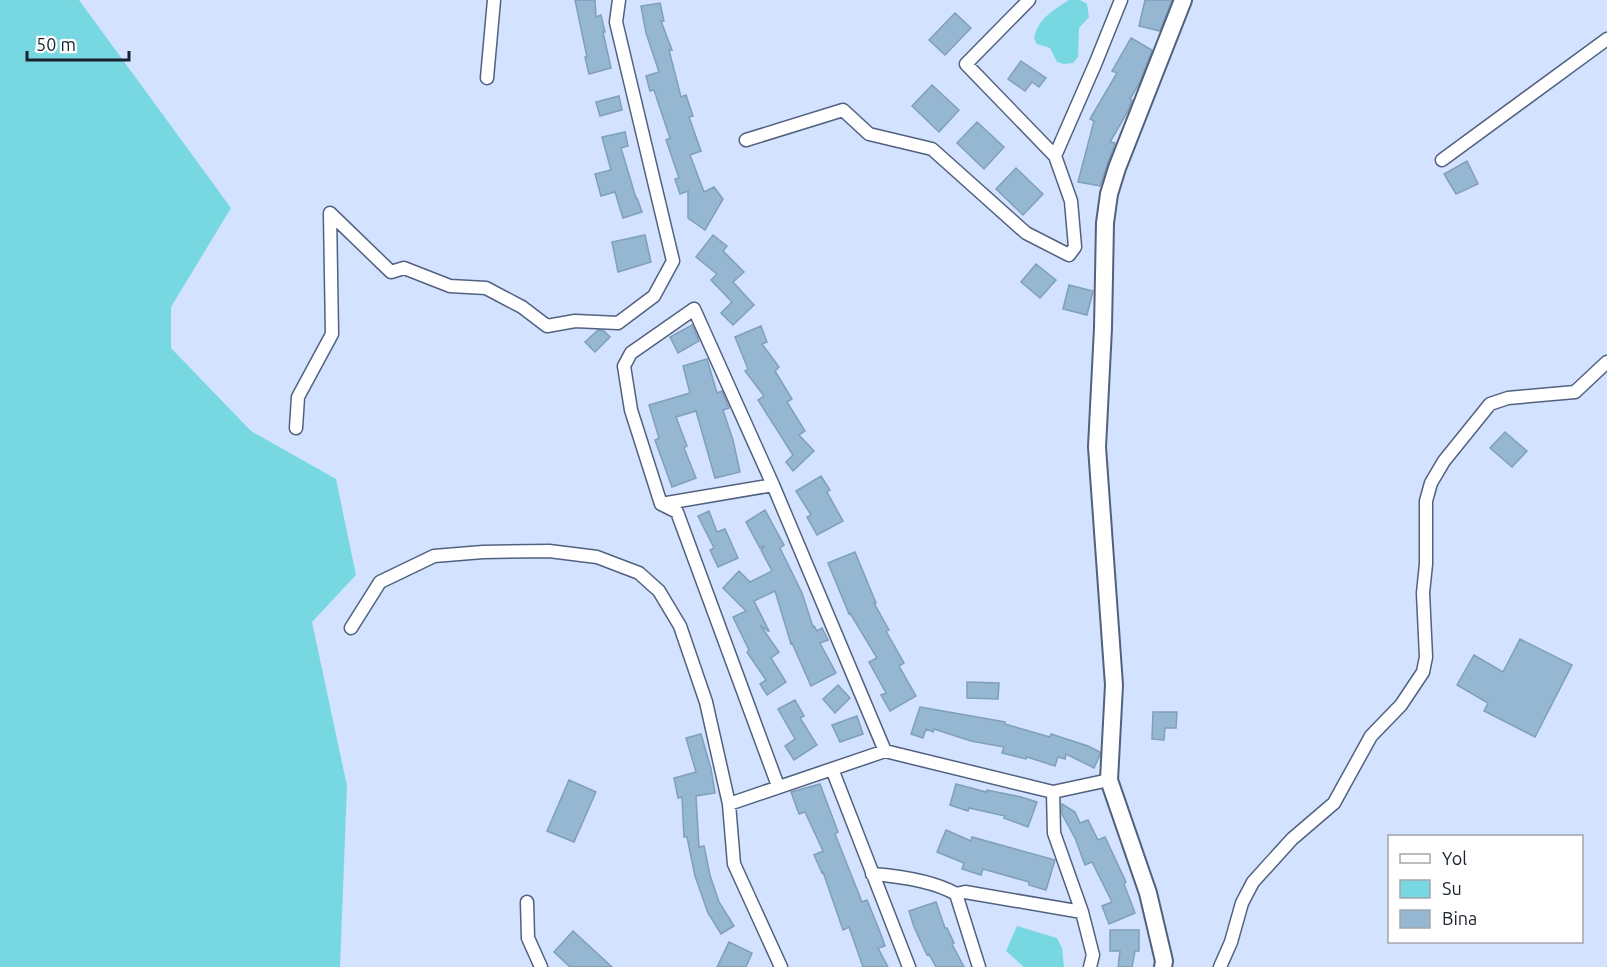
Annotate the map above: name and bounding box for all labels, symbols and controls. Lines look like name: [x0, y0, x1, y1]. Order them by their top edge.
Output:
scale bar: [27, 24, 129, 62]
text: 50 m: [36, 34, 76, 54]
legend: [1388, 835, 1583, 943]
text: Yol: [1442, 848, 1467, 868]
text: Su: [1442, 878, 1462, 898]
text: Bina: [1442, 908, 1477, 928]

